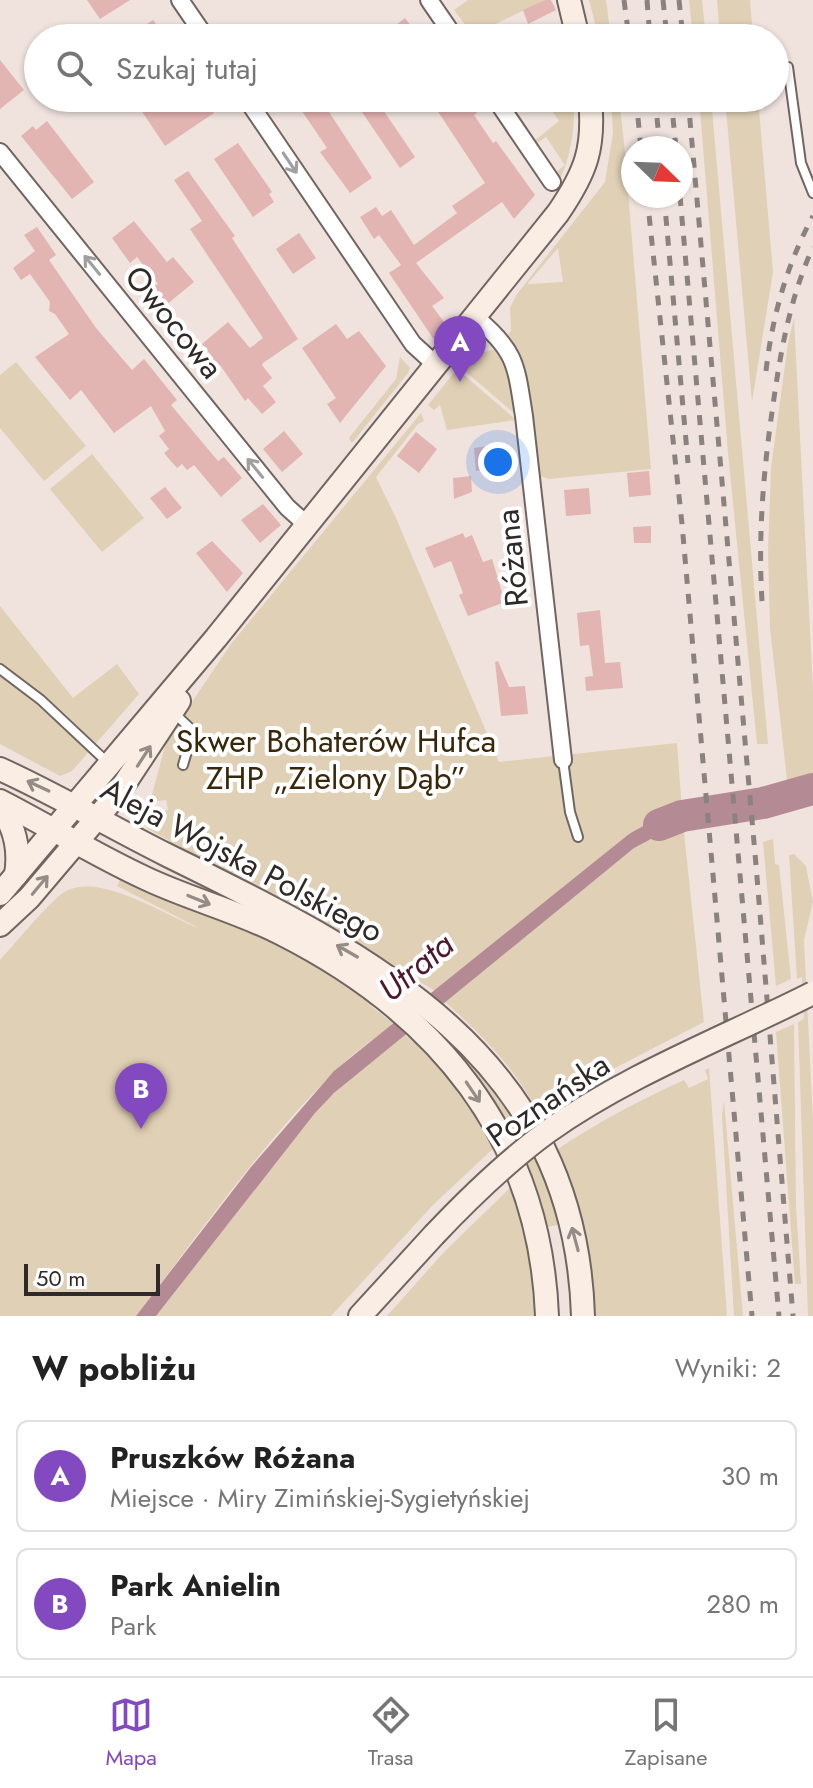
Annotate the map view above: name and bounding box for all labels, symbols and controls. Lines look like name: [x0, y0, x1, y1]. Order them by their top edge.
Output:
search box: [24, 24, 789, 112]
icon: search: [52, 46, 96, 90]
text: Szukaj tutaj: [116, 47, 258, 90]
north arrow: [621, 136, 693, 208]
one-way arrow: [282, 151, 298, 173]
one-way arrow: [83, 255, 100, 276]
street label: Owocowa: [114, 255, 234, 389]
pin: A: [434, 316, 486, 382]
your location: [478, 442, 518, 482]
one-way arrow: [246, 458, 264, 478]
street label: Różana: [484, 507, 540, 609]
park label: Skwer Bohaterów Hufca ZHP „Zielony Dąb”: [176, 718, 496, 801]
one-way arrow: [135, 746, 152, 768]
street label: Aleja Wojska Polskiego: [93, 766, 391, 954]
one-way arrow: [26, 778, 50, 793]
one-way arrow: [31, 875, 49, 896]
one-way arrow: [186, 894, 211, 908]
water label: Utrata: [368, 921, 465, 1013]
one-way arrow: [336, 943, 360, 958]
street label: Poznańska: [477, 1042, 619, 1158]
pin: B: [115, 1063, 167, 1129]
one-way arrow: [465, 1081, 481, 1103]
one-way arrow: [566, 1226, 581, 1252]
scale bar: [24, 1260, 160, 1296]
text: 50 m: [36, 1262, 85, 1294]
text: W pobliżu: [32, 1344, 196, 1393]
text: Wyniki: 2: [675, 1349, 781, 1387]
text: Pruszków Różana: [110, 1436, 355, 1479]
text: A: [50, 1457, 70, 1495]
text: 30 m: [721, 1457, 779, 1495]
text: Miejsce · Miry Zimińskiej-Sygietyńskiej: [110, 1479, 530, 1517]
text: Park Anielin: [110, 1564, 281, 1607]
text: B: [51, 1585, 69, 1623]
text: 280 m: [706, 1585, 779, 1623]
text: Park: [110, 1607, 156, 1645]
tab: Mapa: [105, 1693, 157, 1773]
tab: Trasa: [368, 1693, 414, 1773]
tab: Zapisane: [624, 1693, 708, 1773]

